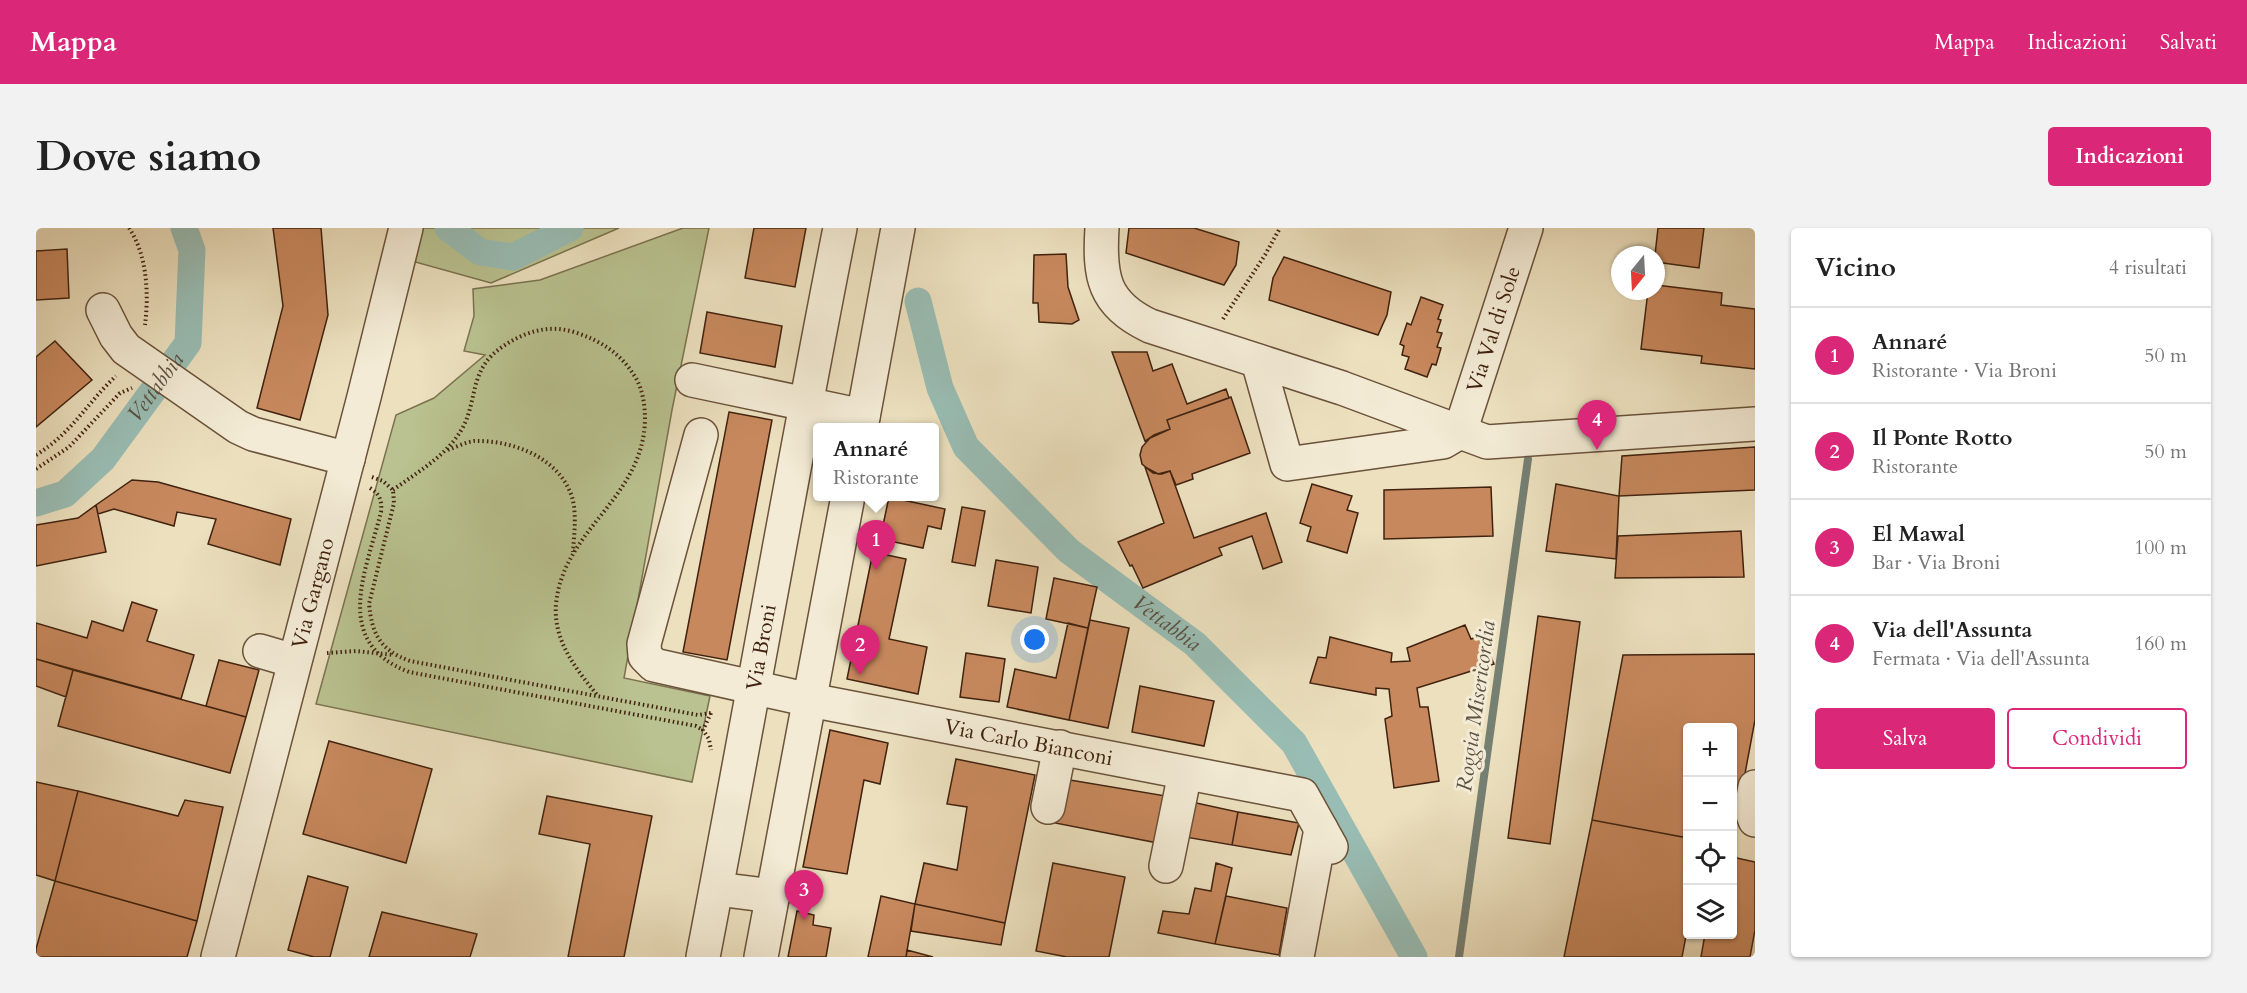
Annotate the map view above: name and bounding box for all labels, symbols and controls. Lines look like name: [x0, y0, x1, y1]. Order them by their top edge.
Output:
text: Mappa: [30, 23, 117, 61]
text: Mappa: [1934, 28, 1994, 57]
text: Indicazioni: [2027, 28, 2127, 57]
text: Salvati: [2160, 28, 2217, 57]
button: Indicazioni: [2048, 127, 2211, 186]
text: Dove siamo: [36, 128, 261, 185]
north arrow: [1611, 246, 1665, 300]
text: Vicino: [1815, 250, 1896, 285]
text: 4 risultati: [2109, 254, 2187, 281]
street label: Via Val di Sole: [1459, 262, 1527, 396]
text: Annaré: [1872, 327, 1948, 357]
text: 1: [1829, 342, 1840, 369]
text: 50 m: [2144, 342, 2187, 369]
water label: Vettabbia: [120, 346, 191, 428]
text: Ristorante · Via Broni: [1872, 357, 2057, 384]
pin: 4: [1578, 400, 1616, 450]
popup: [813, 423, 939, 501]
text: Il Ponte Rotto: [1872, 423, 2012, 453]
text: Annaré: [833, 434, 908, 464]
text: 2: [1829, 438, 1840, 465]
text: 50 m: [2144, 438, 2187, 465]
text: Ristorante: [1872, 453, 1958, 480]
text: Ristorante: [833, 464, 919, 491]
text: El Mawal: [1872, 519, 1965, 549]
pin: 1: [856, 520, 896, 570]
text: 3: [1829, 534, 1840, 561]
text: 100 m: [2134, 534, 2187, 561]
street label: Via Gargano: [284, 535, 341, 652]
text: Bar · Via Broni: [1872, 549, 2000, 576]
water label: Vettabbia: [1126, 588, 1207, 659]
street label: Via Broni: [739, 602, 783, 693]
text: Via dell'Assunta: [1872, 615, 2032, 645]
water label: Roggia Misericordia: [1449, 618, 1503, 793]
your location: [1020, 625, 1049, 654]
pin: 2: [840, 626, 880, 675]
text: 4: [1829, 630, 1840, 657]
text: 160 m: [2134, 630, 2187, 657]
text: Fermata · Via dell'Assunta: [1872, 645, 2090, 672]
button: Salva: [1815, 708, 1995, 769]
button: Condividi: [2007, 708, 2187, 769]
street label: Via Carlo Bianconi: [942, 712, 1116, 773]
map controls: [1683, 723, 1737, 939]
button: +: [1683, 723, 1737, 777]
button: −: [1683, 777, 1737, 831]
button: locate: [1683, 831, 1737, 885]
pin: 3: [784, 870, 824, 920]
button: layers: [1683, 885, 1737, 939]

